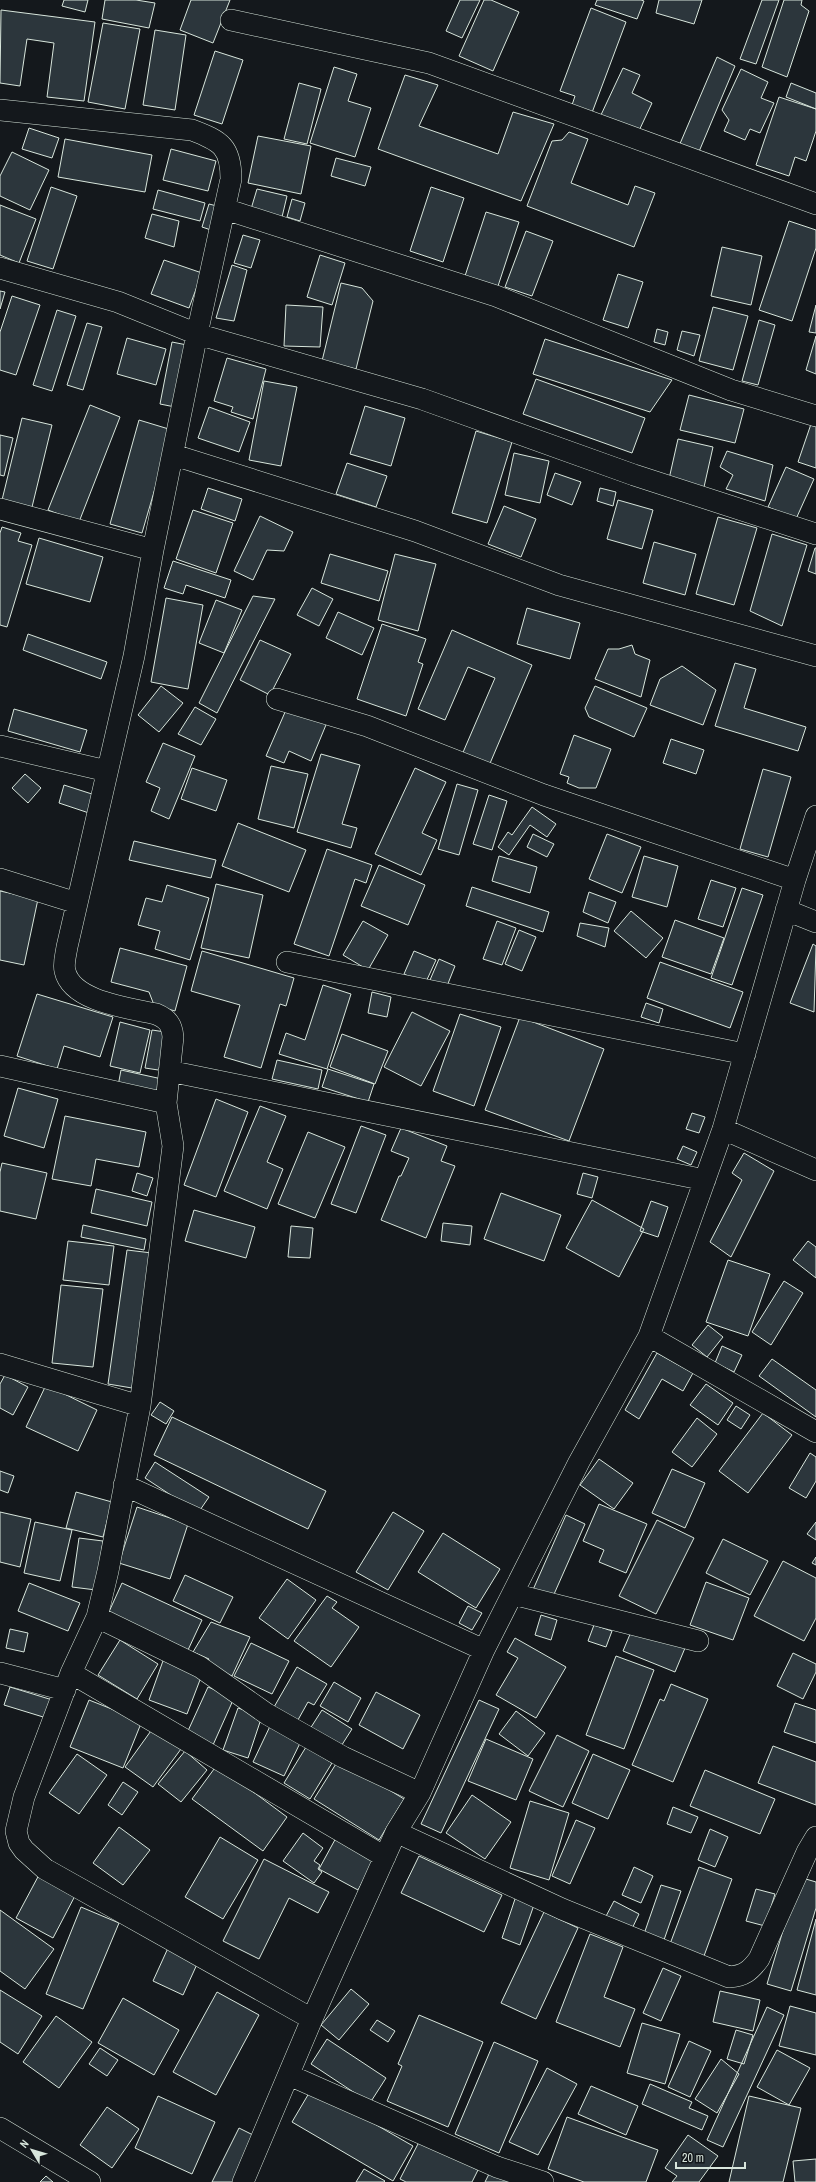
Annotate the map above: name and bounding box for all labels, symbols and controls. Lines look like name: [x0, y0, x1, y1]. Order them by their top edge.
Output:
north arrow: [12, 2130, 52, 2170]
text: N: [17, 2137, 32, 2151]
scale bar: [676, 2144, 745, 2170]
text: 20 m: [682, 2150, 704, 2166]

